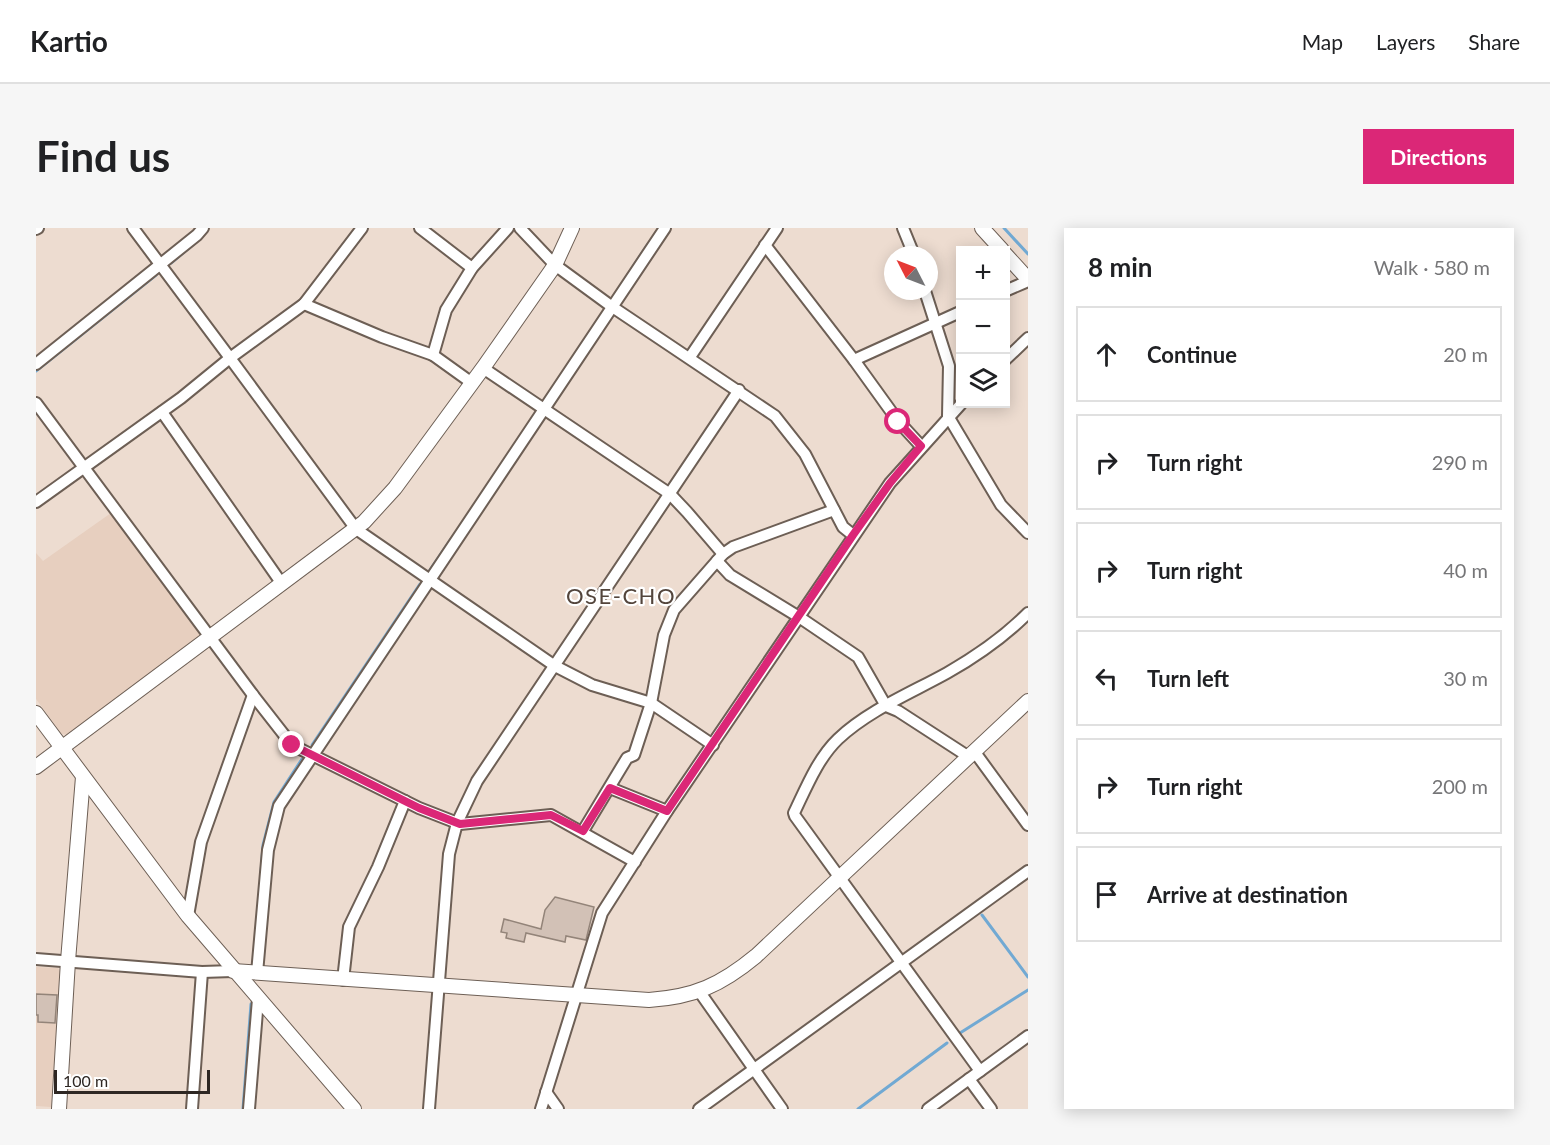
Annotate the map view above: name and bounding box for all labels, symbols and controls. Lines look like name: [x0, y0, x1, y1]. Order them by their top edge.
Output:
text: Kartio: [30, 24, 108, 58]
text: Map: [1302, 29, 1343, 54]
text: Layers: [1376, 29, 1435, 54]
text: Share: [1468, 29, 1520, 54]
button: Directions: [1363, 129, 1514, 184]
text: Find us: [36, 131, 170, 181]
north arrow: [884, 246, 938, 300]
map controls: [956, 246, 1010, 408]
button: +: [956, 246, 1010, 300]
text: 8 min: [1088, 251, 1152, 283]
text: Walk · 580 m: [1374, 255, 1490, 279]
button: −: [956, 300, 1010, 354]
icon: ahead: [1090, 338, 1123, 371]
text: Continue: [1147, 341, 1237, 368]
text: 20 m: [1443, 342, 1488, 366]
button: layers: [956, 354, 1010, 408]
route start: [884, 408, 910, 434]
icon: right: [1090, 446, 1123, 479]
text: Turn right: [1147, 449, 1242, 476]
text: 290 m: [1432, 450, 1488, 474]
icon: right: [1090, 554, 1123, 587]
text: Turn right: [1147, 557, 1242, 584]
text: 40 m: [1443, 558, 1488, 582]
district label: OSE-CHO: [566, 582, 676, 609]
icon: left: [1090, 662, 1123, 695]
text: Turn left: [1147, 665, 1229, 692]
text: 30 m: [1443, 666, 1488, 690]
route end: [278, 731, 304, 757]
icon: right: [1090, 770, 1123, 803]
text: Turn right: [1147, 773, 1242, 800]
text: 200 m: [1432, 774, 1488, 798]
icon: arrive: [1090, 878, 1123, 911]
text: Arrive at destination: [1147, 881, 1348, 908]
scale bar: [54, 1067, 210, 1094]
text: 100 m: [63, 1071, 108, 1090]

